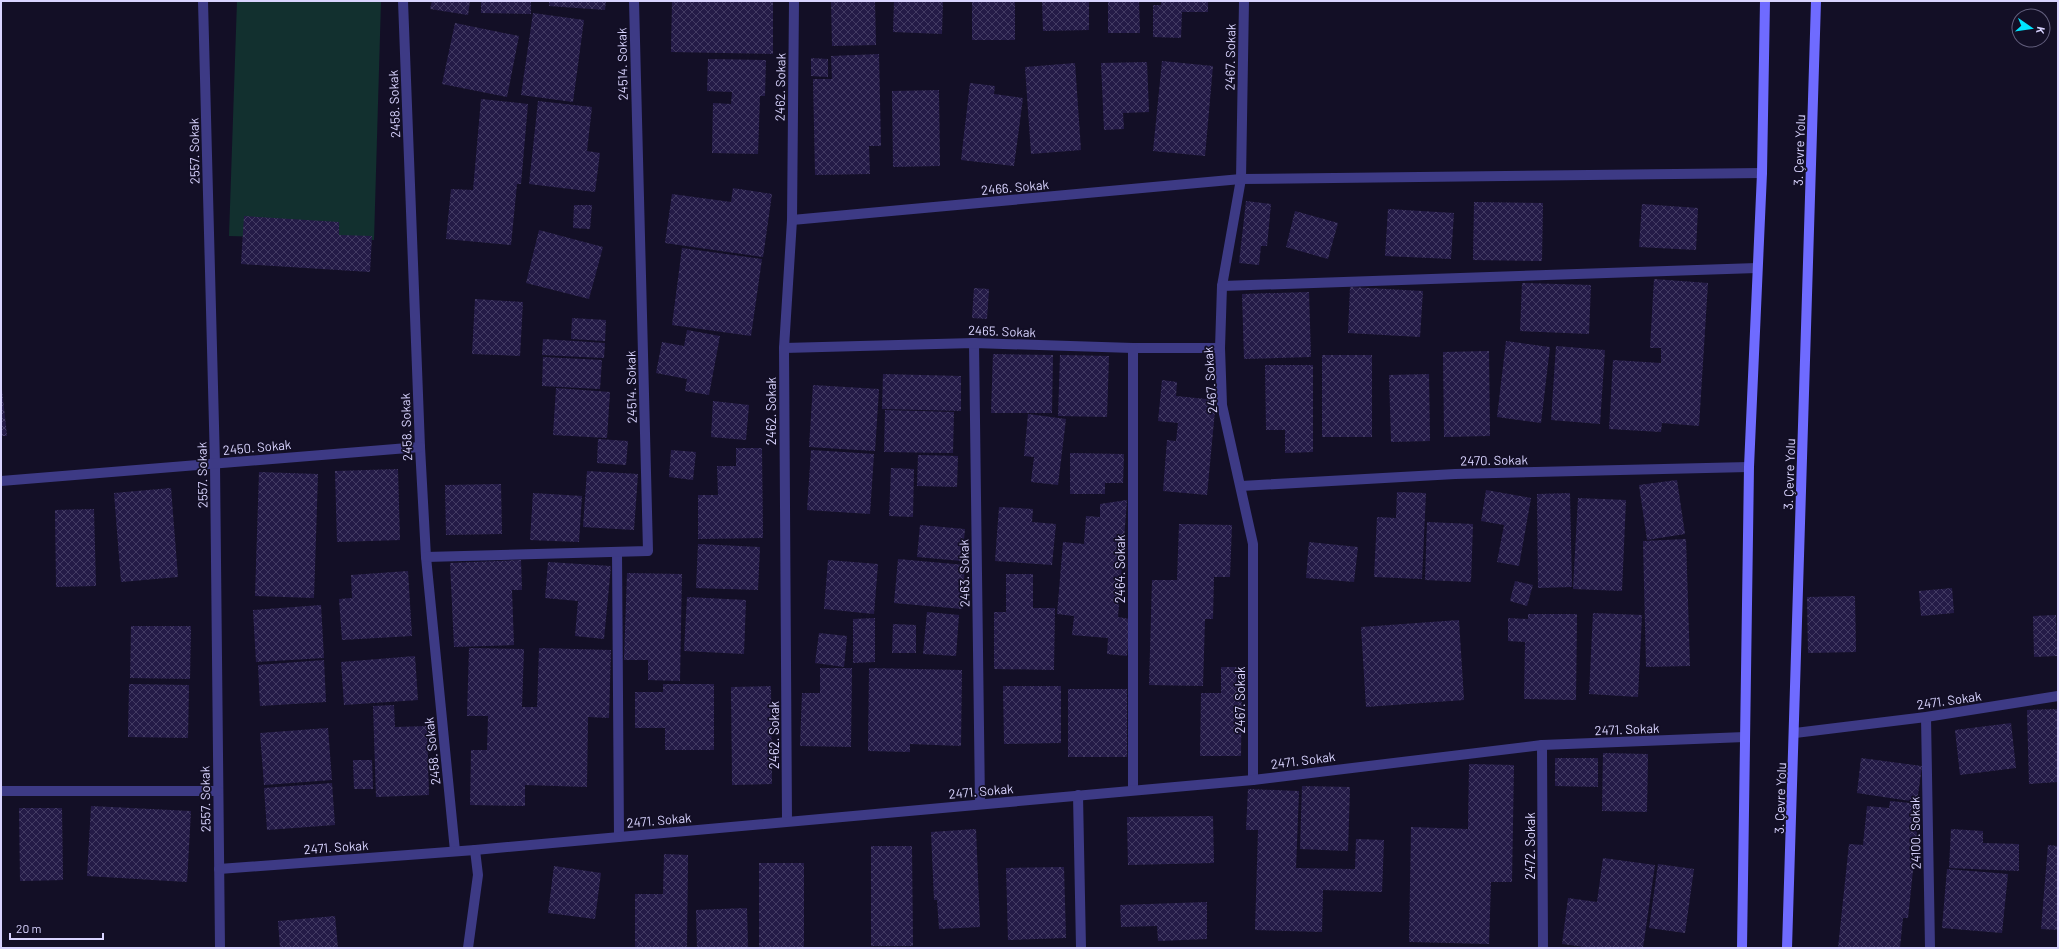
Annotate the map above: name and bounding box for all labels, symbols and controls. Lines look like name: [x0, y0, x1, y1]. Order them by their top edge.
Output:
north arrow: [2011, 8, 2051, 48]
street label: 2467. Sokak: [1221, 23, 1239, 91]
text: K: [2034, 26, 2048, 35]
street label: 24514. Sokak: [613, 27, 631, 100]
street label: 2462. Sokak: [771, 52, 789, 121]
street label: 2458. Sokak: [385, 69, 403, 138]
street label: 3. Çevre Yolu: [1790, 114, 1808, 186]
street label: 2557. Sokak: [185, 117, 203, 184]
street label: 2466. Sokak: [980, 176, 1050, 198]
street label: 2465. Sokak: [968, 322, 1037, 340]
street label: 2467. Sokak: [1200, 346, 1220, 414]
street label: 24514. Sokak: [622, 350, 640, 423]
street label: 2462. Sokak: [763, 376, 779, 445]
street label: 2458. Sokak: [397, 392, 415, 461]
street label: 2450. Sokak: [222, 436, 292, 458]
street label: 3. Çevre Yolu: [1780, 438, 1798, 510]
street label: 2557. Sokak: [193, 441, 211, 508]
street label: 2470. Sokak: [1460, 451, 1528, 469]
street label: 2464. Sokak: [1112, 534, 1128, 603]
street label: 2463. Sokak: [955, 538, 973, 607]
street label: 2467. Sokak: [1232, 666, 1248, 733]
street label: 2471. Sokak: [1916, 687, 1983, 712]
street label: 2462. Sokak: [766, 700, 782, 769]
street label: 2458. Sokak: [420, 716, 444, 786]
street label: 2471. Sokak: [1594, 720, 1660, 738]
street label: 2471. Sokak: [1270, 748, 1337, 772]
street label: 3. Çevre Yolu: [1771, 762, 1789, 834]
street label: 2557. Sokak: [196, 765, 214, 832]
street label: 2471. Sokak: [948, 780, 1015, 802]
street label: 24100. Sokak: [1906, 796, 1924, 869]
street label: 2471. Sokak: [626, 809, 693, 831]
street label: 2472. Sokak: [1522, 812, 1538, 880]
street label: 2471. Sokak: [303, 837, 369, 857]
scale bar: [10, 915, 103, 941]
text: 20 m: [16, 921, 42, 935]

